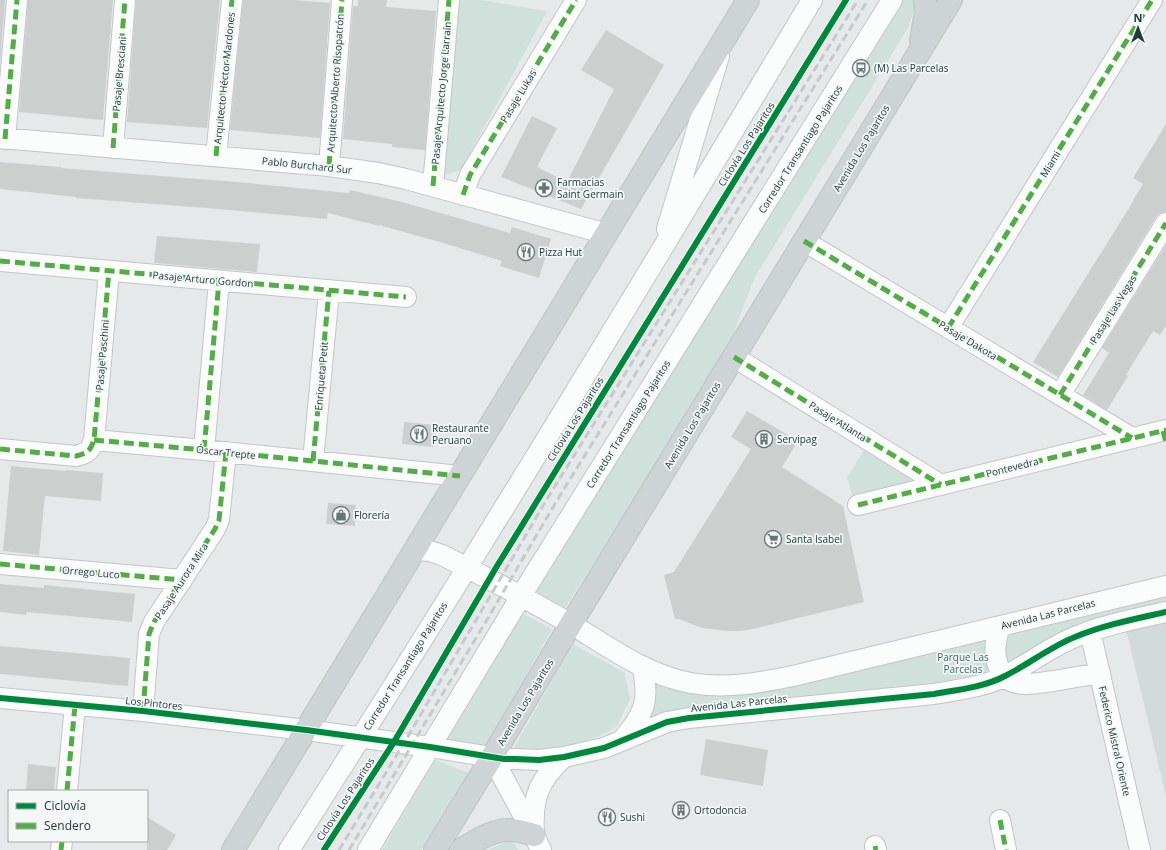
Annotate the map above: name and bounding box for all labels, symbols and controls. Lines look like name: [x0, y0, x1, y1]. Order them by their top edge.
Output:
north arrow: [1118, 8, 1158, 48]
text: N: [1134, 10, 1142, 25]
street label: Arquitecto Héctor Mardones: [210, 11, 238, 145]
street label: Arquitecto Alberto Risopatrón: [323, 13, 347, 153]
street label: Pasaje Arquitecto Jorge Larraín: [428, 21, 454, 165]
street label: Pasaje Bresciani: [109, 36, 129, 112]
bus stop icon: (M) Las Parcelas: [851, 58, 871, 78]
place label: (M) Las Parcelas: [874, 61, 949, 75]
street label: Pasaje Lukas: [497, 67, 539, 125]
street label: Corredor Transantiago Pajaritos: [755, 82, 846, 216]
street label: Ciclovía Los Pajaritos: [714, 99, 778, 189]
street label: Avenida Los Pajaritos: [829, 102, 893, 194]
street label: Miami: [1036, 148, 1064, 180]
street label: Pablo Burchard Sur: [261, 153, 353, 177]
place label: Farmacias Saint Germain: [557, 175, 623, 201]
pharmacy icon: Farmacias Saint Germain: [534, 178, 554, 198]
restaurant icon: Pizza Hut: [516, 242, 536, 262]
place label: Pizza Hut: [539, 245, 583, 259]
street label: Pasaje Arturo Gordon: [152, 268, 254, 290]
street label: Pasaje Las Vegas: [1086, 272, 1140, 346]
street label: Pasaje Dakota: [936, 317, 1000, 363]
street label: Pasaje Paschini: [92, 319, 112, 391]
street label: Enriqueta Petit: [311, 341, 331, 411]
street label: Corredor Transantiago Pajaritos: [583, 357, 674, 491]
street label: Ciclovía Los Pajaritos: [543, 374, 607, 464]
street label: Avenida Los Pajaritos: [660, 379, 724, 471]
street label: Pasaje Atlanta: [806, 398, 870, 444]
place label: Restaurante Peruano: [432, 421, 489, 447]
restaurant icon: Restaurante Peruano: [409, 424, 429, 444]
building icon: Servipag: [754, 429, 774, 449]
place label: Servipag: [777, 432, 817, 446]
street label: Óscar Trepte: [195, 442, 257, 462]
street label: Pontevedra: [984, 454, 1040, 480]
shop icon: Florería: [331, 505, 351, 525]
place label: Florería: [354, 508, 390, 522]
supermarket icon: Santa Isabel: [763, 529, 783, 549]
place label: Santa Isabel: [786, 532, 842, 546]
street label: Pasaje Aurora Mira: [151, 540, 211, 622]
street label: Orrego Luco: [62, 563, 120, 581]
street label: Avenida Las Parcelas: [999, 595, 1097, 633]
street label: Corredor Transantiago Pajaritos: [360, 599, 451, 733]
park label: Parque Las Parcelas: [937, 650, 989, 676]
street label: Avenida Los Pajaritos: [493, 656, 557, 748]
street label: Federico Mistral Oriente: [1096, 685, 1135, 798]
street label: Avenida Las Parcelas: [690, 691, 788, 715]
street label: Los Pintores: [125, 693, 183, 713]
street label: Ciclovía Los Pajaritos: [313, 754, 377, 844]
legend: [8, 790, 148, 842]
text: Ciclovía: [44, 797, 86, 814]
building icon: Ortodoncia: [671, 800, 691, 820]
place label: Ortodoncia: [694, 803, 747, 817]
restaurant icon: Sushi: [597, 807, 617, 827]
place label: Sushi: [620, 810, 645, 824]
text: Sendero: [44, 817, 91, 834]

